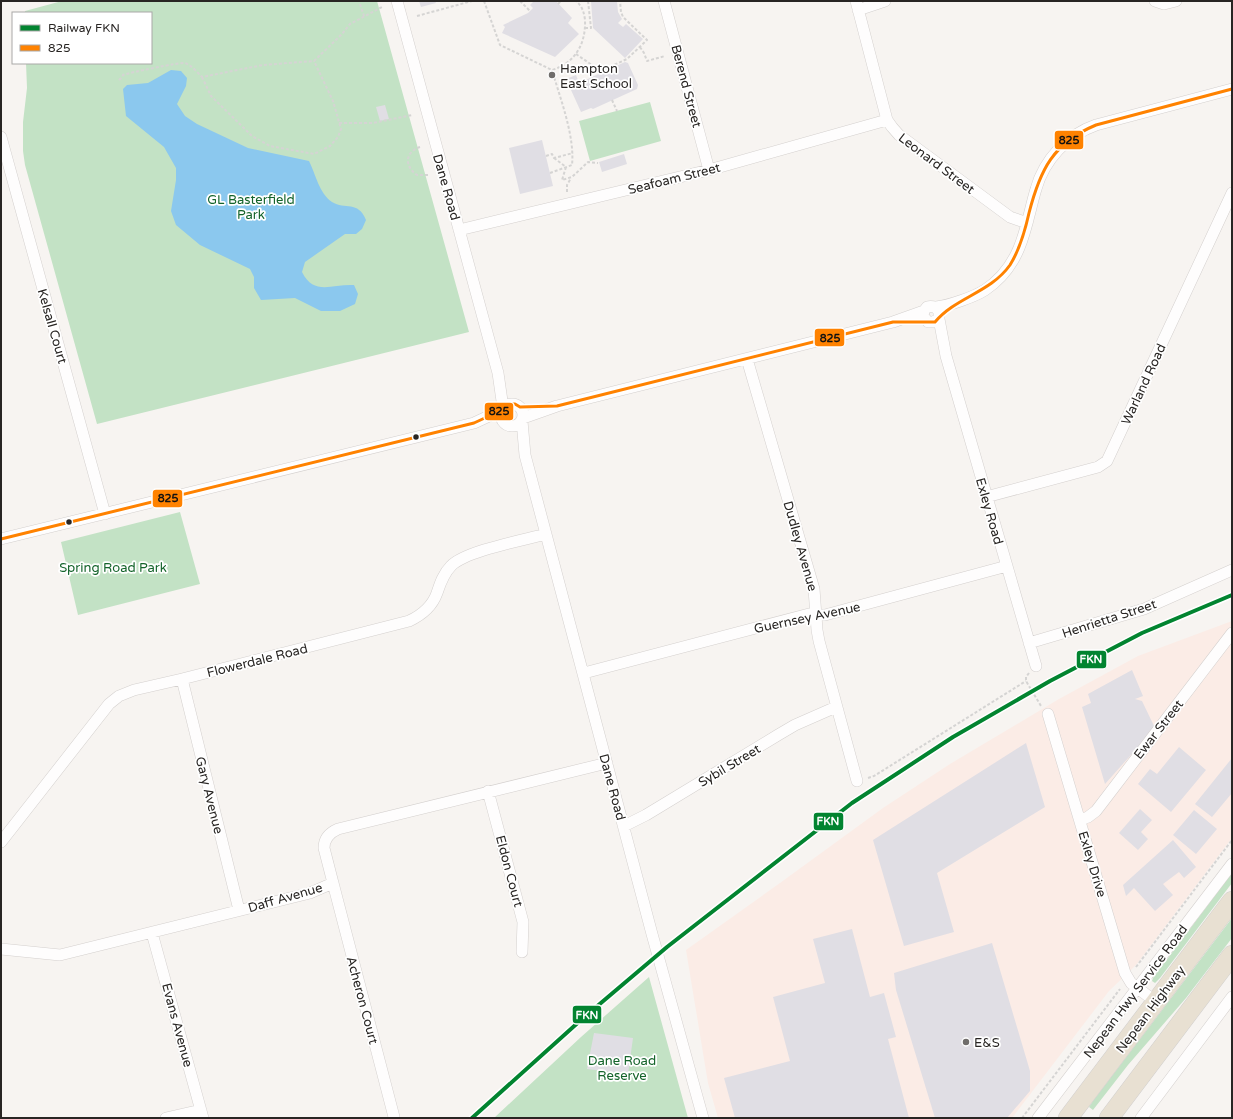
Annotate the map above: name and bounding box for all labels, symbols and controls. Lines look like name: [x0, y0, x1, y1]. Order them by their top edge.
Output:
legend: [12, 12, 152, 64]
text: Railway FKN: [48, 21, 120, 35]
text: 825: [48, 41, 71, 55]
street label: Berend Street: [667, 43, 705, 129]
place label: Hampton East School: [560, 61, 632, 92]
marker: Hampton East School: [547, 70, 557, 80]
street label: Leonard Street: [895, 130, 978, 198]
line badge: 825: [1054, 130, 1084, 150]
text: 825: [1059, 134, 1079, 147]
street label: Dane Road: [429, 152, 463, 222]
street label: Seafoam Street: [626, 160, 722, 198]
park label: GL Basterfield Park: [207, 192, 295, 223]
street label: Kelsall Court: [34, 287, 70, 366]
line badge: 825: [814, 328, 845, 347]
text: 825: [820, 332, 840, 345]
street label: Warland Road: [1118, 341, 1170, 428]
line badge: 825: [484, 402, 514, 421]
text: 825: [489, 405, 509, 418]
unlabelled marker: [411, 432, 421, 442]
street label: Exley Road: [972, 476, 1006, 547]
line badge: 825: [152, 489, 183, 508]
text: 825: [158, 492, 178, 505]
street label: Dudley Avenue: [780, 499, 821, 593]
unlabelled marker: [64, 517, 74, 527]
park label: Spring Road Park: [59, 560, 167, 576]
street label: Henrietta Street: [1060, 596, 1159, 642]
street label: Guernsey Avenue: [753, 599, 862, 637]
street label: Flowerdale Road: [205, 641, 309, 681]
line badge: FKN: [1076, 650, 1107, 669]
text: FKN: [1080, 653, 1102, 666]
street label: Ewar Street: [1131, 697, 1187, 763]
street label: Sybil Street: [695, 741, 764, 791]
street label: Dane Road: [595, 752, 629, 822]
street label: Gary Avenue: [192, 755, 226, 836]
line badge: FKN: [813, 812, 844, 831]
text: FKN: [817, 815, 839, 828]
street label: Exley Drive: [1074, 829, 1110, 899]
street label: Eldon Court: [492, 834, 526, 909]
street label: Daff Avenue: [246, 880, 324, 916]
street label: Nepean Hwy Service Road: [1080, 922, 1191, 1061]
street label: Acheron Court: [343, 955, 381, 1046]
street label: Nepean Highway: [1113, 963, 1189, 1056]
street label: Evans Avenue: [158, 982, 196, 1069]
line badge: FKN: [572, 1005, 602, 1024]
text: FKN: [576, 1009, 598, 1022]
place label: E&S: [974, 1035, 1000, 1051]
marker: E&S: [961, 1037, 971, 1047]
park label: Dane Road Reserve: [588, 1053, 656, 1084]

